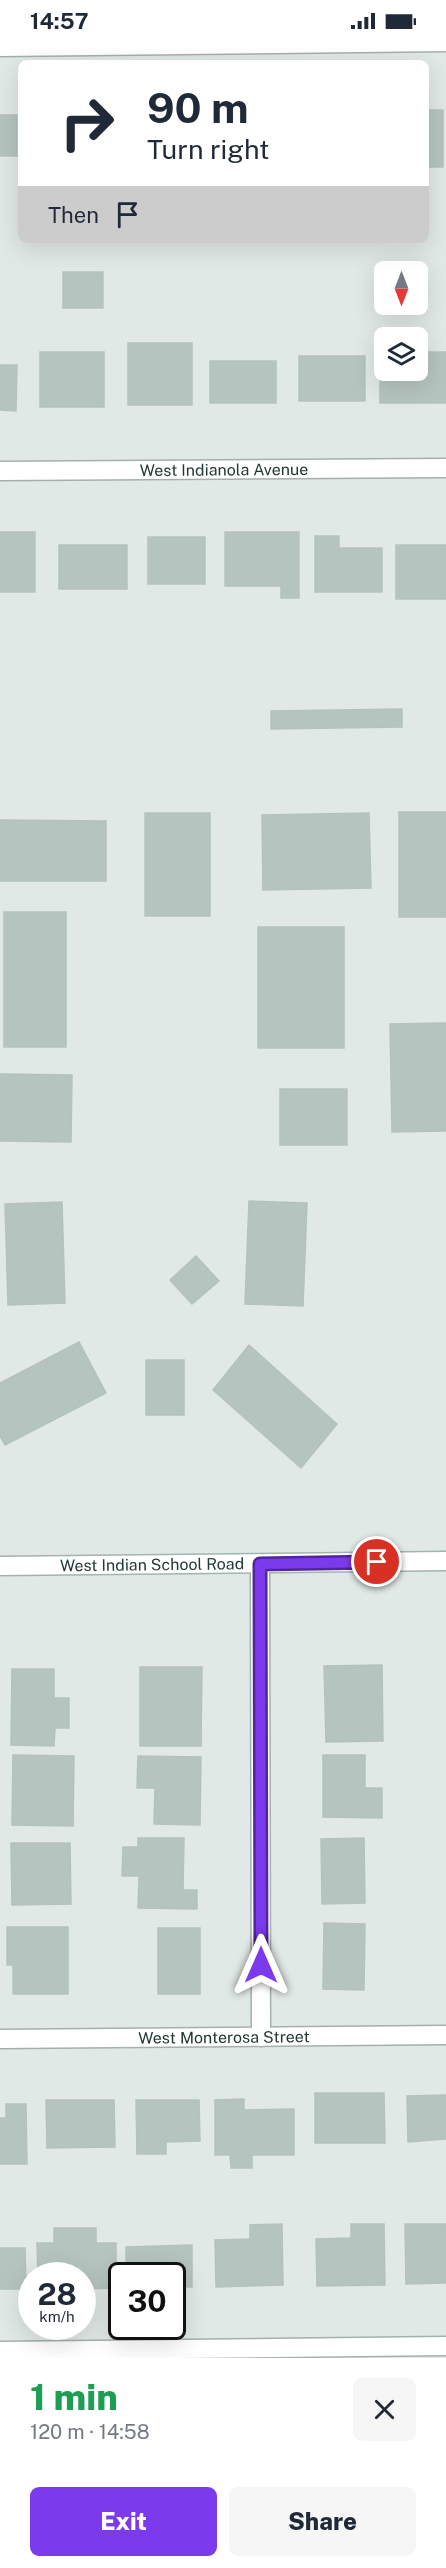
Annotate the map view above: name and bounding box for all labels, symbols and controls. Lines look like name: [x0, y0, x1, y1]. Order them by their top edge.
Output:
text: 14:57: [30, 8, 88, 34]
text: 90 m: [147, 83, 249, 132]
icon: right: [48, 84, 126, 162]
text: Turn right: [147, 133, 270, 165]
icon: arrive: [111, 198, 144, 231]
text: Then: [48, 202, 99, 228]
north arrow: [374, 261, 428, 315]
map controls: [374, 261, 428, 381]
button: layers: [374, 327, 428, 381]
street label: West Indianola Avenue: [140, 459, 308, 480]
pin: [351, 1536, 402, 1587]
icon: arrive: [360, 1545, 393, 1578]
street label: West Indian School Road: [60, 1554, 244, 1575]
position arrow: [229, 1933, 293, 1997]
street label: West Monterosa Street: [138, 2027, 310, 2047]
speed limit sign: 30: [108, 2262, 186, 2340]
text: 28: [37, 2276, 77, 2312]
text: km/h: [39, 2308, 75, 2325]
text: 1 min: [30, 2376, 118, 2418]
button: close: [353, 2378, 416, 2441]
text: 120 m · 14:58: [30, 2420, 150, 2444]
button: Exit: [30, 2487, 217, 2556]
button: Share: [229, 2487, 416, 2556]

